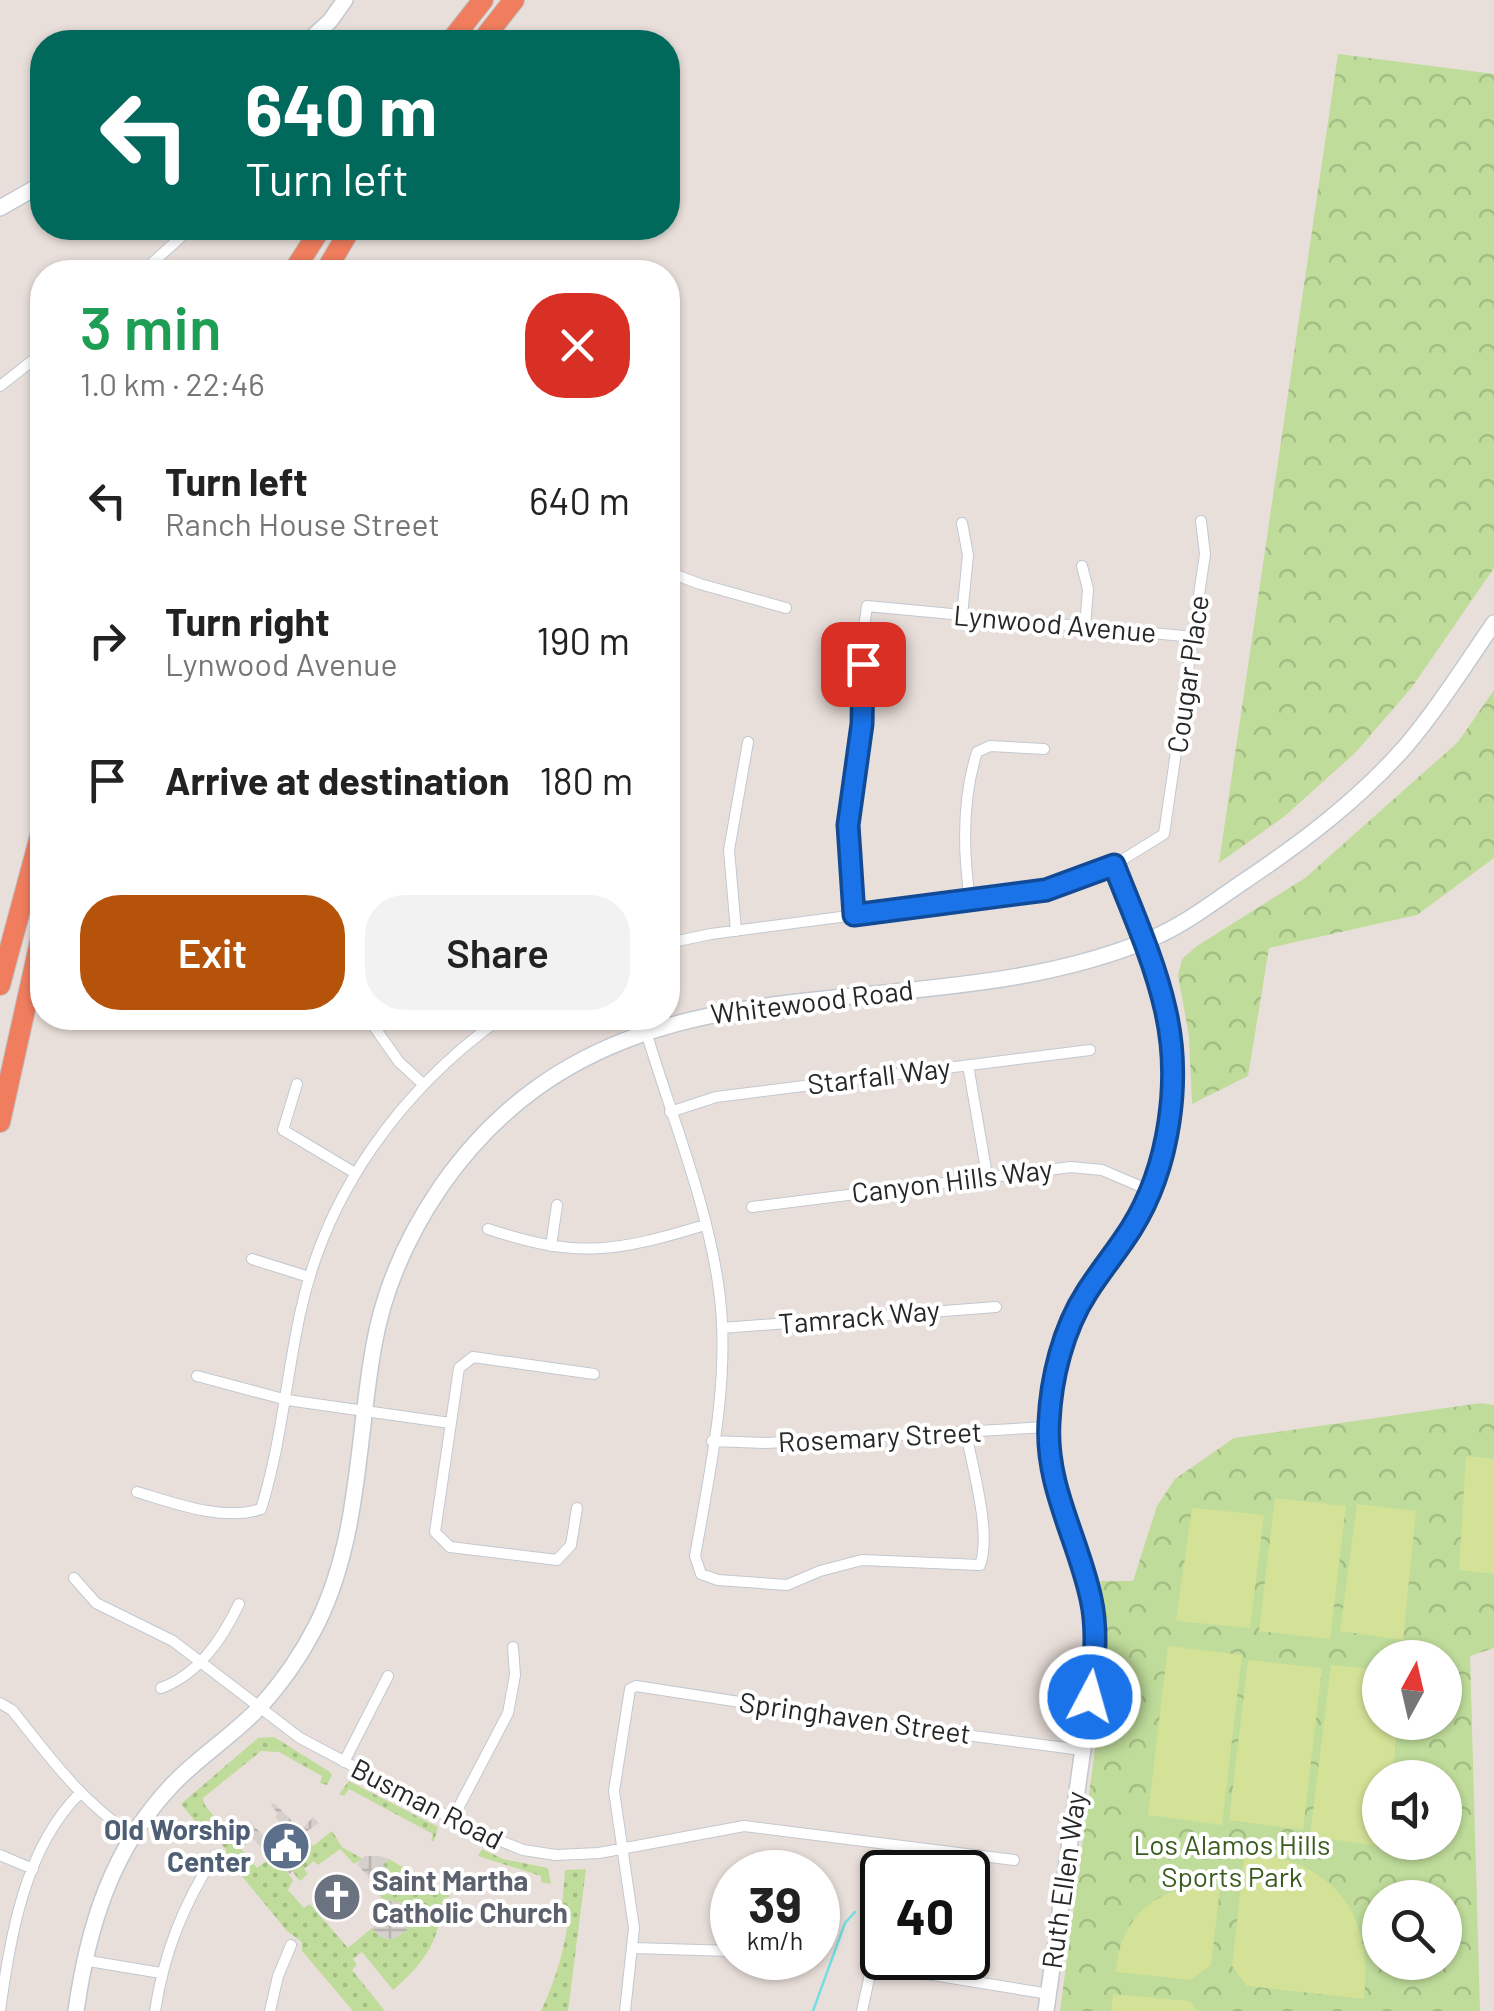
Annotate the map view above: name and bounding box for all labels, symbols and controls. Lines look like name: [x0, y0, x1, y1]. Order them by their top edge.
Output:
text: 640 m: [245, 66, 437, 150]
icon: left: [80, 70, 210, 200]
text: Turn left: [245, 151, 409, 205]
text: 3 min: [80, 290, 222, 362]
button: close: [525, 293, 630, 398]
text: 1.0 km · 22:46: [80, 364, 265, 402]
text: Turn left: [165, 458, 308, 504]
icon: left: [80, 473, 135, 528]
text: 640 m: [529, 477, 630, 523]
text: Ranch House Street: [165, 504, 440, 542]
street label: Cougar Place: [1159, 593, 1215, 755]
street label: Lynwood Avenue: [952, 597, 1158, 649]
text: Turn right: [165, 598, 330, 644]
icon: right: [80, 613, 135, 668]
text: 190 m: [536, 617, 630, 663]
pin: [821, 622, 906, 707]
icon: arrive: [836, 637, 891, 692]
text: Lynwood Avenue: [165, 644, 397, 682]
icon: arrive: [80, 753, 135, 808]
text: Arrive at destination: [165, 757, 510, 803]
text: 180 m: [540, 757, 633, 803]
button: Exit: [80, 895, 345, 1010]
button: Share: [365, 895, 630, 1010]
street label: Whitewood Road: [708, 972, 915, 1030]
street label: Starfall Way: [805, 1049, 952, 1101]
street label: Canyon Hills Way: [850, 1151, 1054, 1209]
street label: Tamrack Way: [777, 1292, 941, 1340]
street label: Rosemary Street: [777, 1414, 983, 1458]
north arrow: [1362, 1640, 1462, 1740]
map controls: [1362, 1640, 1462, 1980]
position arrow: [1038, 1645, 1142, 1749]
street label: Springhaven Street: [737, 1684, 973, 1750]
street label: Busman Road: [346, 1750, 509, 1856]
button: sound: [1362, 1760, 1462, 1860]
street label: Ruth Ellen Way: [1034, 1789, 1092, 1971]
place label: Old Worship Center: [104, 1812, 251, 1878]
public building icon: Old Worship Center: [260, 1820, 312, 1872]
park label: Los Alamos Hills Sports Park: [1133, 1827, 1331, 1893]
speed limit sign: 40: [860, 1850, 990, 1980]
place label: Saint Martha Catholic Church: [372, 1863, 568, 1929]
church icon: Saint Martha Catholic Church: [311, 1871, 363, 1923]
text: 39: [748, 1873, 802, 1933]
button: search: [1362, 1880, 1462, 1980]
text: km/h: [747, 1925, 803, 1955]

